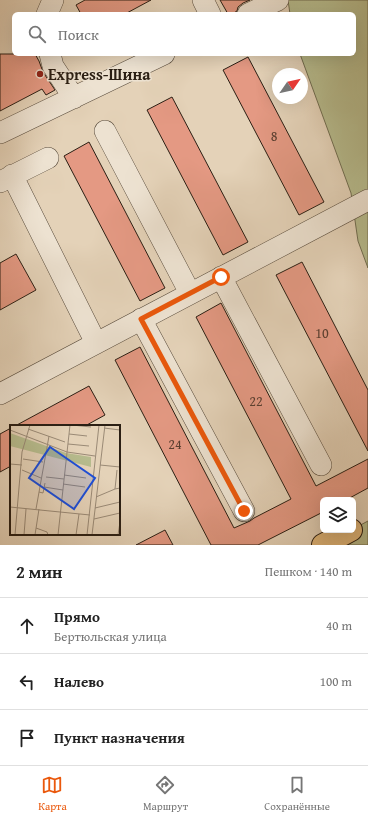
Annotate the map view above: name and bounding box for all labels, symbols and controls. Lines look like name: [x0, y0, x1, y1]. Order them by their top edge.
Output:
search box: [12, 12, 356, 56]
icon: search: [26, 23, 48, 45]
text: Поиск: [58, 24, 99, 45]
place label: Express-Шина: [48, 62, 151, 86]
north arrow: [272, 68, 308, 104]
marker: Express-Шина: [35, 69, 45, 79]
house number: 8: [271, 126, 278, 146]
route start: [212, 268, 230, 286]
house number: 10: [315, 323, 329, 343]
house number: 22: [249, 391, 263, 411]
inset map: [10, 425, 120, 535]
house number: 24: [168, 434, 182, 454]
map controls: [320, 497, 356, 533]
button: layers: [320, 497, 356, 533]
route end: [235, 502, 253, 520]
text: 2 мин: [16, 559, 62, 584]
text: Пешком · 140 m: [265, 562, 352, 581]
text: Прямо: [54, 606, 100, 627]
icon: ahead: [16, 615, 38, 637]
text: 40 m: [326, 616, 352, 635]
text: Бертюльская улица: [54, 627, 167, 646]
icon: left: [16, 671, 38, 693]
text: Налево: [54, 671, 104, 692]
text: 100 m: [320, 672, 352, 691]
icon: arrive: [16, 727, 38, 749]
text: Пункт назначения: [54, 727, 185, 748]
tab: Карта: [38, 774, 67, 814]
tab: Маршрут: [143, 774, 188, 814]
tab: Сохранённые: [264, 774, 330, 814]

